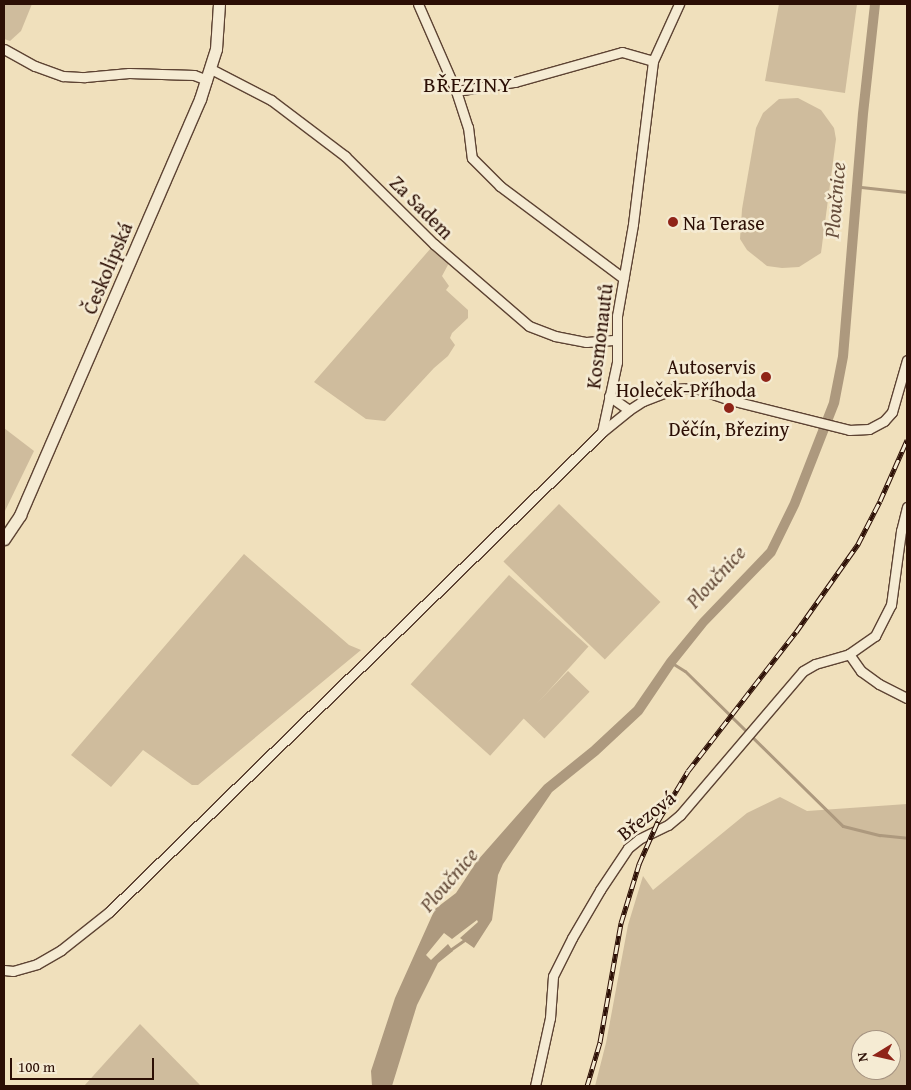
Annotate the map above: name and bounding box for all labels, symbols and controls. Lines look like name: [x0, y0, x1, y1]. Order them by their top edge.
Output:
district label: BŘEZINY: [422, 72, 514, 98]
water label: Ploučnice: [819, 161, 851, 239]
street label: Za Sadem: [385, 170, 459, 244]
place label: Na Terase: [683, 210, 765, 234]
marker: Na Terase: [667, 216, 679, 228]
street label: Českolipská: [77, 218, 137, 318]
street label: Kosmonautů: [581, 282, 617, 390]
place label: Autoservis Holeček-Příhoda: [616, 354, 756, 401]
marker: Autoservis Holeček-Příhoda: [760, 371, 772, 383]
marker: Děčín, Březiny: [723, 402, 735, 414]
place label: Děčín, Březiny: [668, 416, 790, 440]
water label: Ploučnice: [681, 540, 751, 614]
street label: Březová: [612, 785, 680, 845]
water label: Ploučnice: [414, 843, 484, 917]
north arrow: [851, 1030, 901, 1080]
scale bar: [12, 1048, 156, 1080]
text: N: [852, 1051, 873, 1063]
text: 100 m: [18, 1056, 55, 1077]

